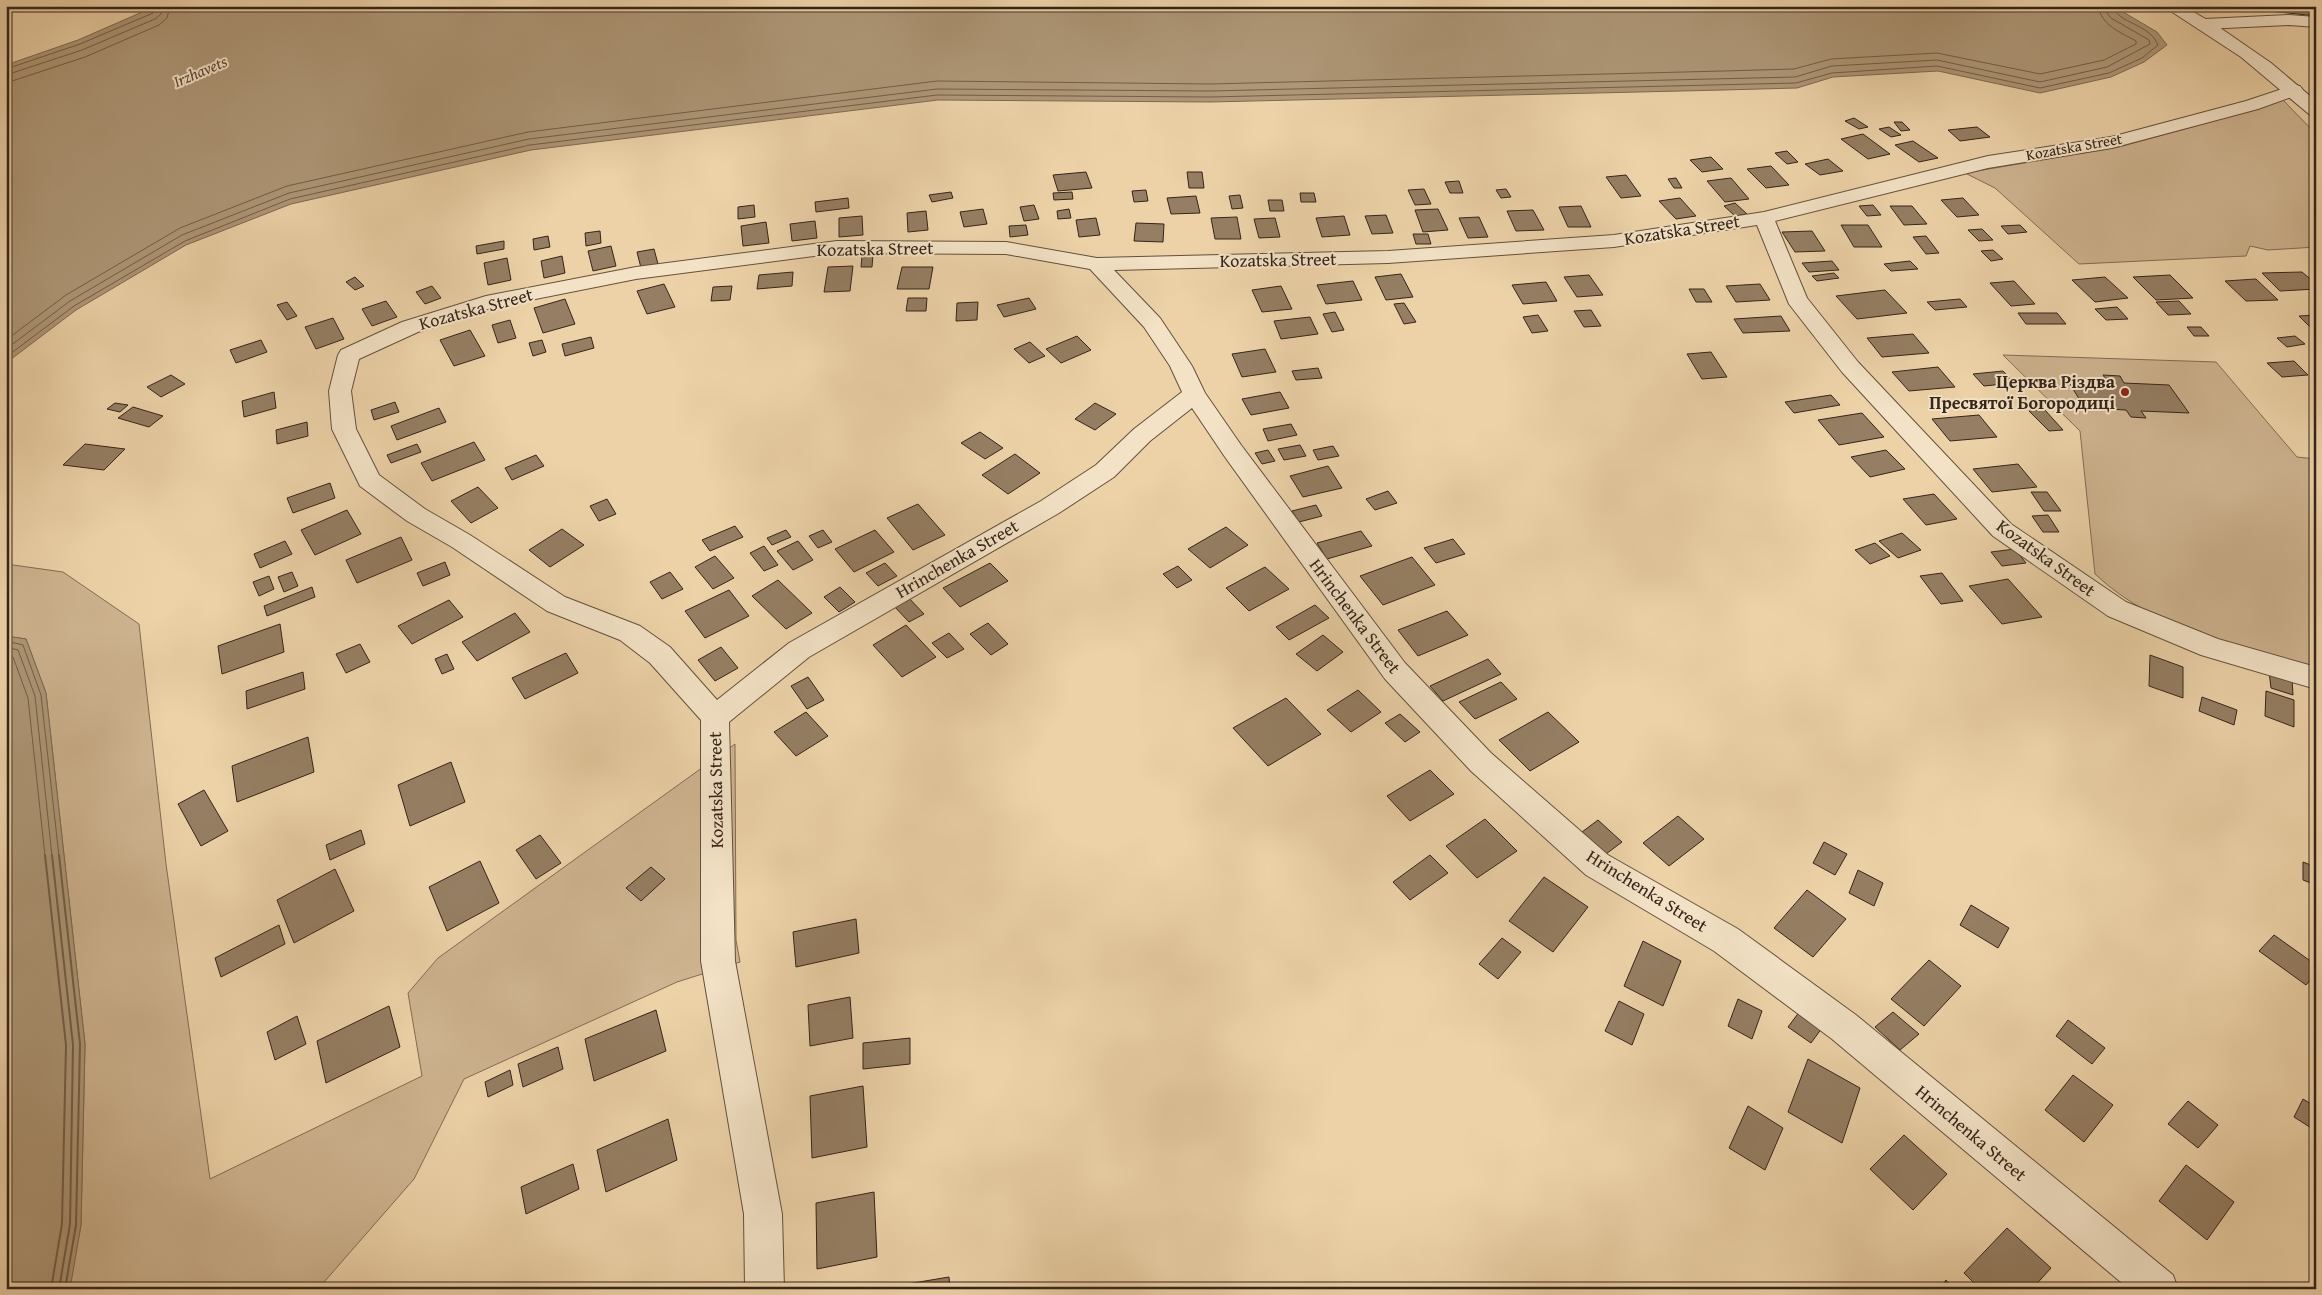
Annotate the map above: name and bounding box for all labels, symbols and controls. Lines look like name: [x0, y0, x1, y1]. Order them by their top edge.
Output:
water label: Irzhavets: [169, 49, 231, 93]
street label: Kozatska Street: [2024, 128, 2124, 165]
street label: Kozatska Street: [1622, 207, 1742, 252]
street label: Kozatska Street: [816, 234, 934, 263]
street label: Kozatska Street: [1219, 245, 1337, 274]
street label: Kozatska Street: [416, 280, 536, 337]
place label: Церква Різдва Пресвятої Богородиці: [1929, 368, 2116, 416]
marker: Церква Різдва Пресвятої Богородиці: [2119, 386, 2131, 398]
street label: Hrinchenka Street: [890, 512, 1024, 605]
street label: Kozatska Street: [1991, 512, 2102, 603]
street label: Hrinchenka Street: [1303, 552, 1408, 679]
street label: Kozatska Street: [701, 731, 730, 849]
street label: Hrinchenka Street: [1582, 843, 1713, 939]
street label: Hrinchenka Street: [1910, 1078, 2033, 1188]

